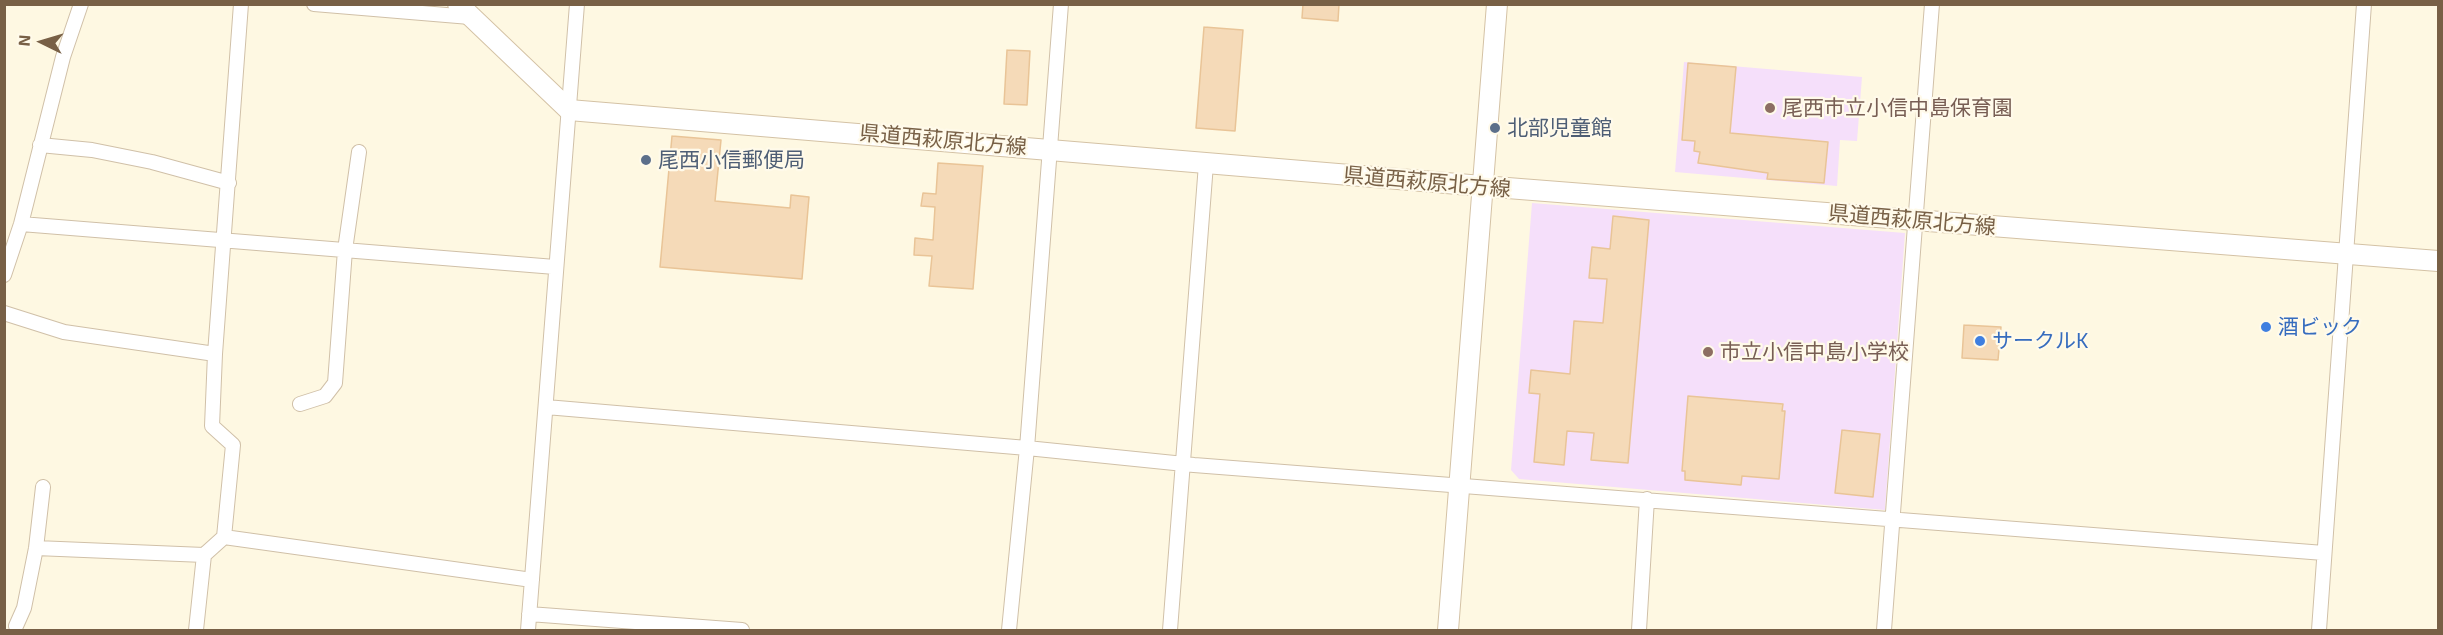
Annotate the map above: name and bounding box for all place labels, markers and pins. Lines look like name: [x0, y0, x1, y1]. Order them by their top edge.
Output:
place label: 尾西市立小信中島保育園: [1782, 95, 2013, 121]
marker: 尾西市立小信中島保育園: [1763, 101, 1777, 115]
place label: 北部児童館: [1507, 115, 1612, 141]
marker: 北部児童館: [1488, 121, 1502, 135]
place label: 尾西小信郵便局: [658, 147, 805, 173]
marker: 尾西小信郵便局: [639, 153, 653, 167]
place label: 酒ビック: [2278, 314, 2362, 340]
marker: 酒ビック: [2259, 320, 2273, 334]
place label: サークルK: [1992, 328, 2088, 354]
marker: サークルK: [1973, 334, 1987, 348]
place label: 市立小信中島小学校: [1720, 339, 1909, 365]
marker: 市立小信中島小学校: [1701, 345, 1715, 359]

